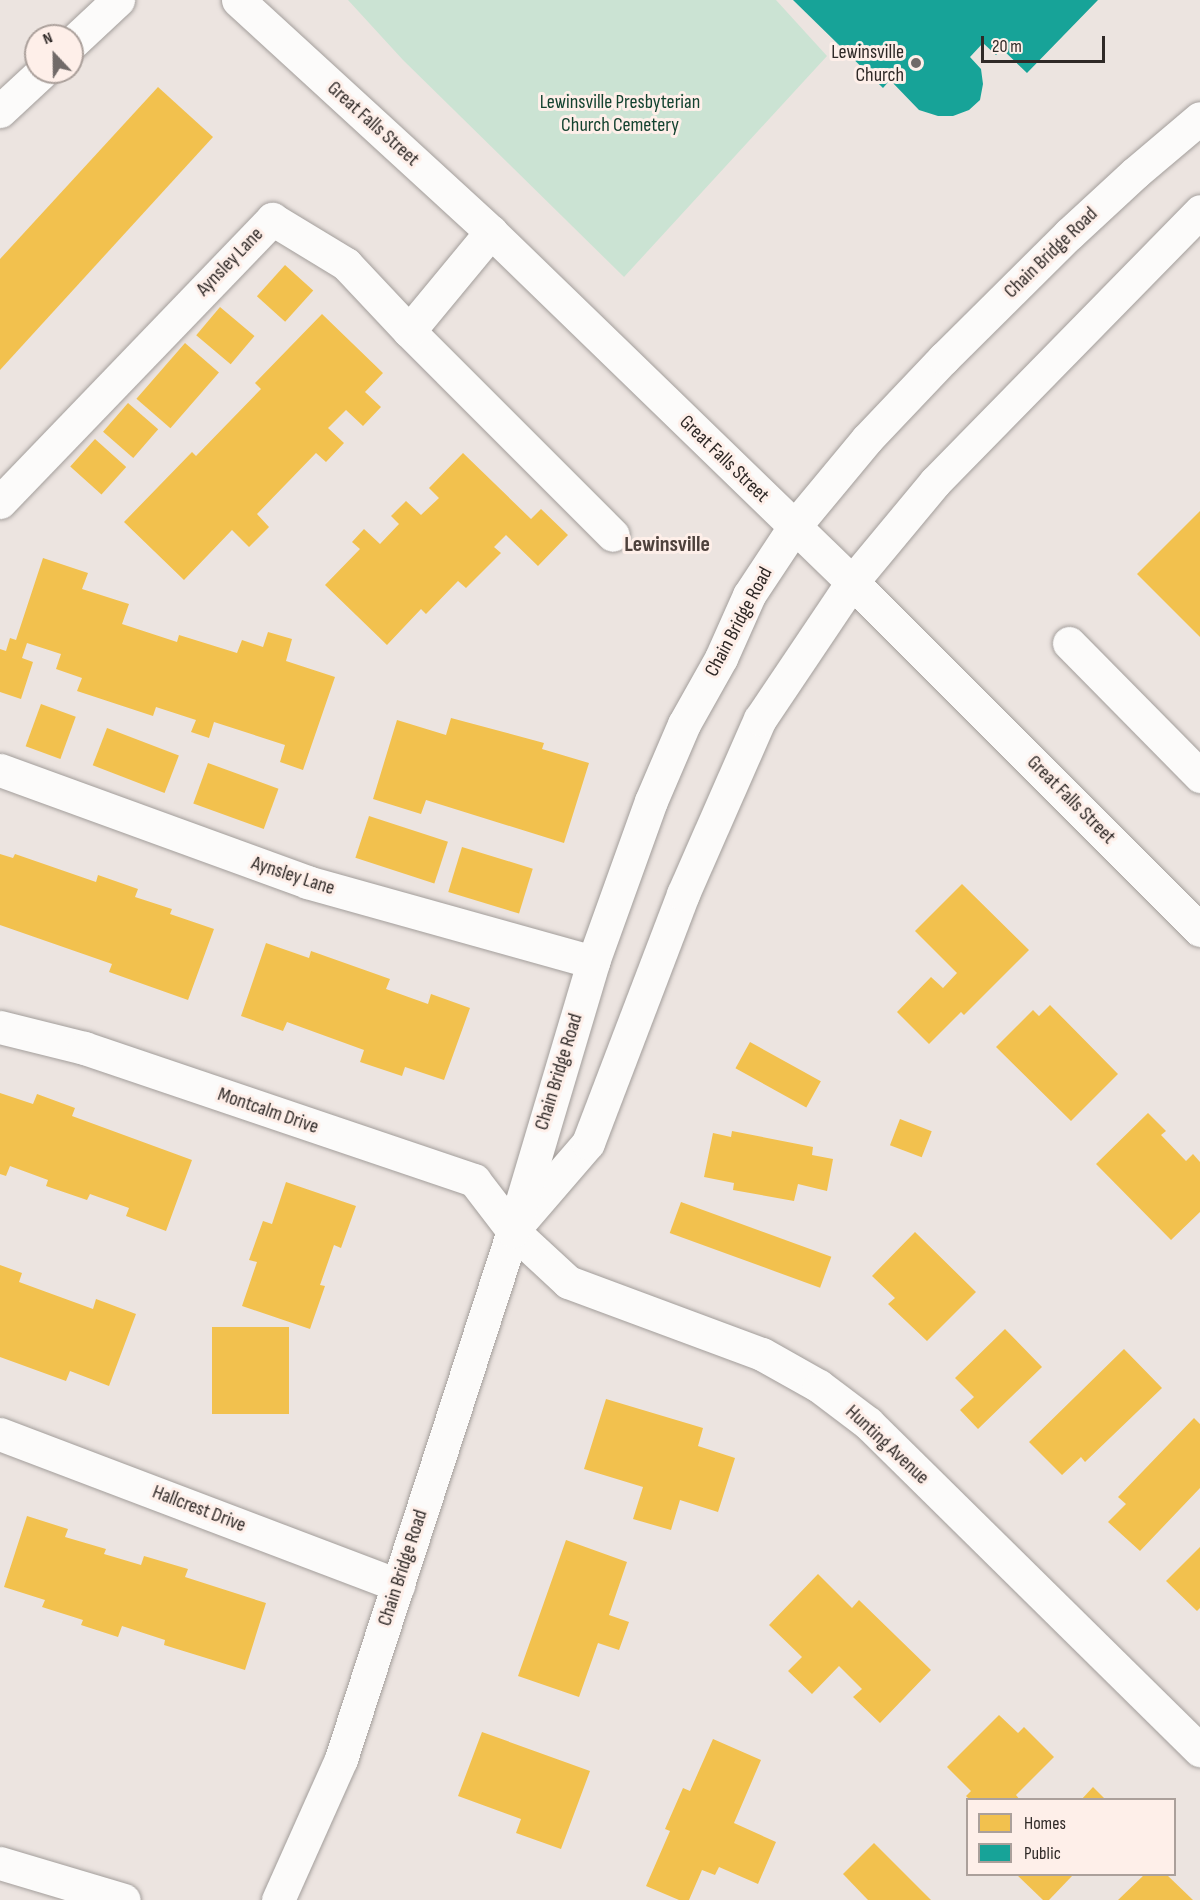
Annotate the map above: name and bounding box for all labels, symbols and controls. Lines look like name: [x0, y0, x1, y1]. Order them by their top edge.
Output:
north arrow: [24, 24, 84, 84]
scale bar: [984, 24, 1108, 62]
text: N: [40, 28, 55, 49]
text: 20 m: [992, 36, 1022, 57]
place label: Lewinsville Church: [831, 40, 904, 87]
marker: Lewinsville Church: [909, 56, 923, 70]
street label: Great Falls Street: [322, 76, 424, 172]
park label: Lewinsville Presbyterian Church Cemetery: [540, 90, 700, 137]
street label: Chain Bridge Road: [999, 202, 1103, 304]
street label: Aynsley Lane: [191, 223, 269, 301]
street label: Great Falls Street: [674, 410, 774, 508]
district label: Lewinsville: [624, 532, 710, 558]
street label: Chain Bridge Road: [700, 563, 778, 681]
street label: Great Falls Street: [1022, 751, 1120, 849]
street label: Aynsley Lane: [248, 851, 338, 901]
street label: Chain Bridge Road: [530, 1011, 588, 1133]
street label: Montcalm Drive: [214, 1083, 322, 1139]
street label: Hunting Avenue: [840, 1400, 934, 1490]
street label: Hallcrest Drive: [149, 1480, 249, 1538]
street label: Chain Bridge Road: [373, 1507, 433, 1629]
legend: [966, 1798, 1176, 1876]
text: Homes: [1024, 1813, 1066, 1834]
text: Public: [1024, 1843, 1061, 1864]

